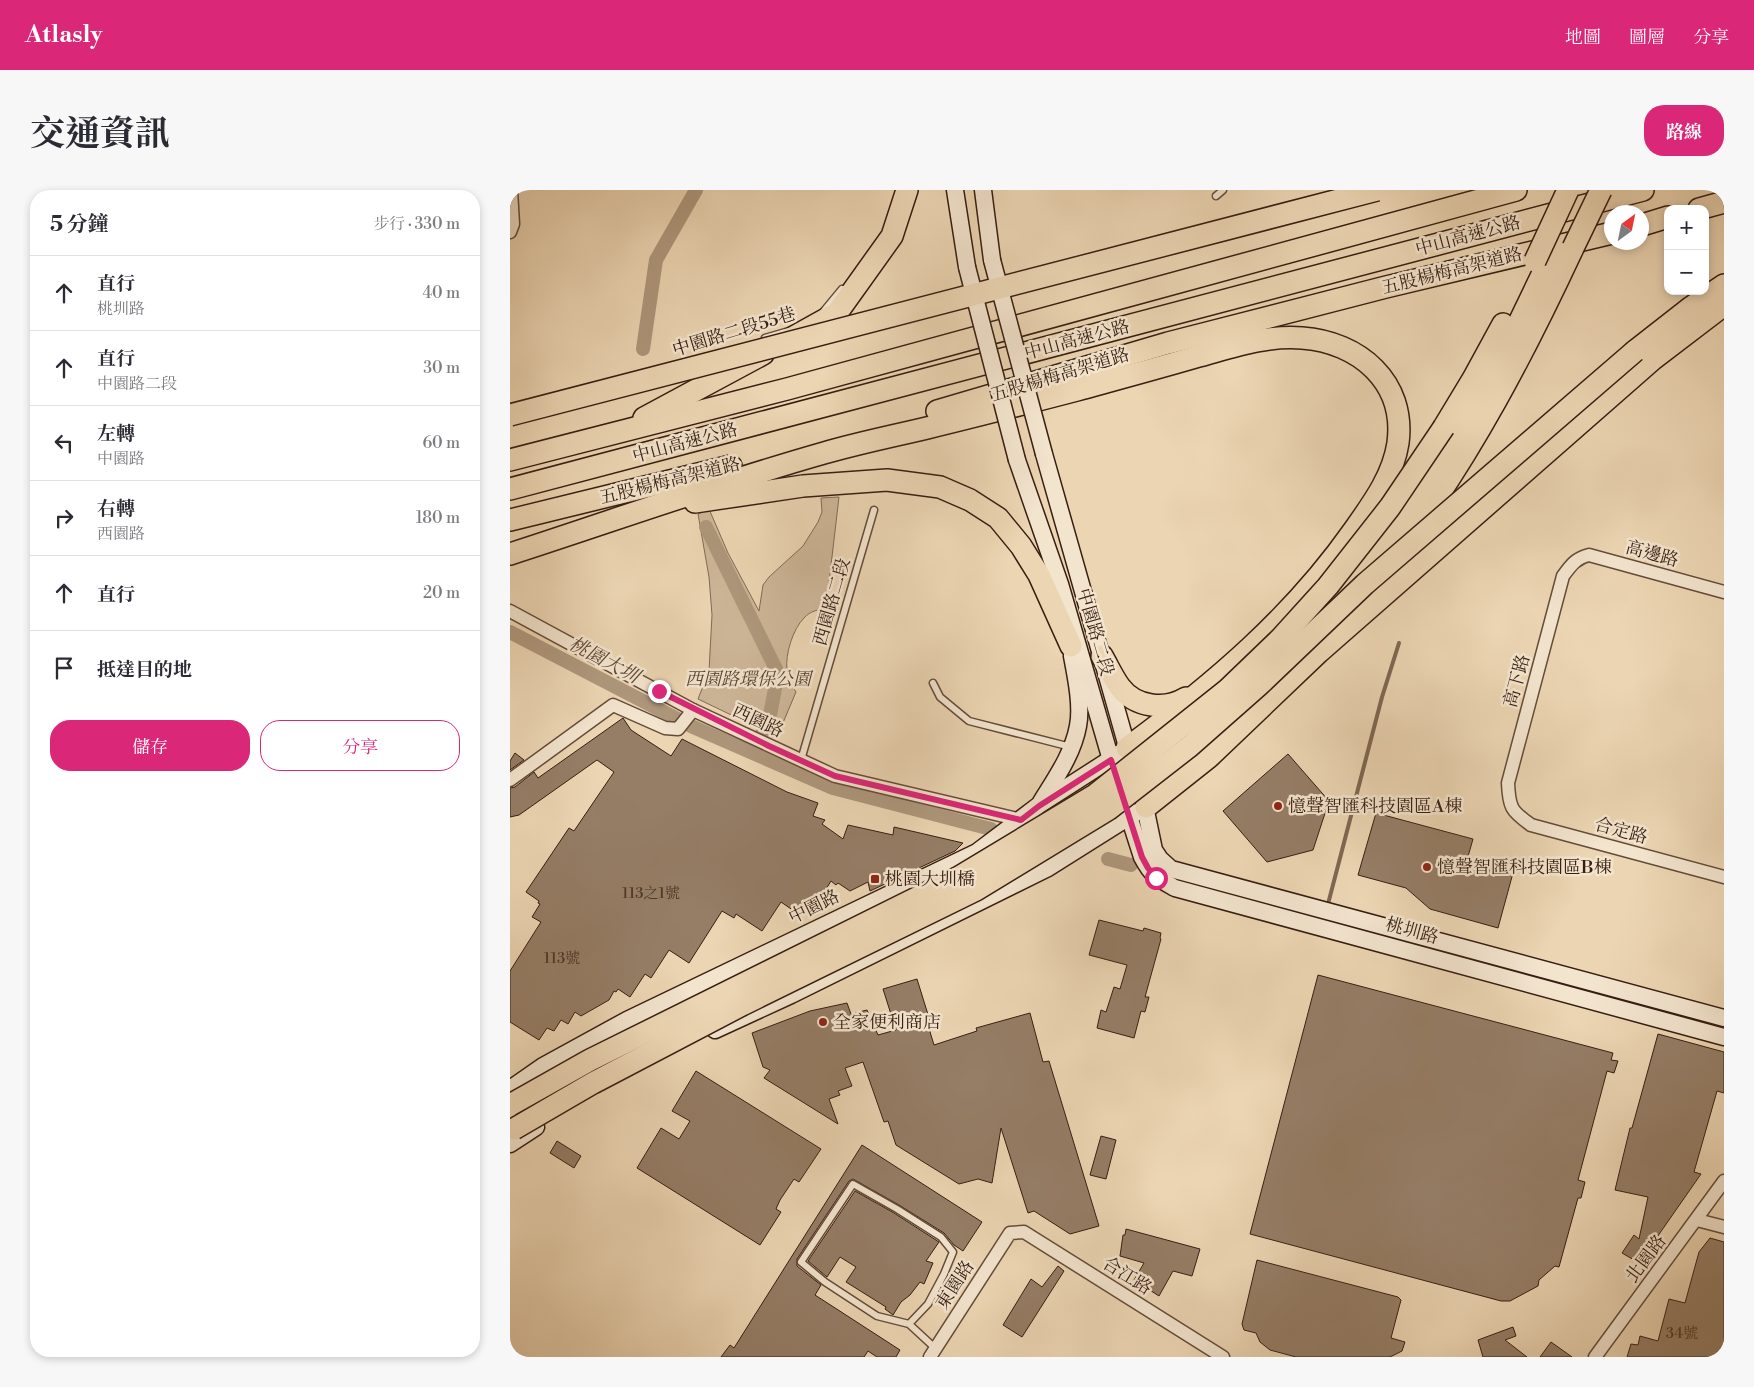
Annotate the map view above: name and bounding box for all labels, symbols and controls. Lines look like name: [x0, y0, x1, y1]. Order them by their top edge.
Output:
text: Atlasly: [25, 20, 102, 50]
text: 地圖: [1565, 26, 1601, 49]
text: 圖層: [1629, 26, 1665, 49]
text: 分享: [1693, 26, 1729, 49]
button: 路線: [1644, 105, 1724, 156]
text: 交通資訊: [30, 113, 170, 156]
north arrow: [1604, 205, 1649, 250]
map controls: [1664, 205, 1709, 295]
button: +: [1664, 205, 1709, 250]
street label: 中山高速公路: [1413, 211, 1523, 261]
text: 5 分鐘: [50, 212, 108, 238]
text: 步行 · 330 m: [373, 214, 460, 234]
street label: 五股楊梅高架道路: [1379, 242, 1525, 300]
button: −: [1664, 250, 1709, 295]
text: 直行: [97, 272, 135, 296]
icon: ahead: [50, 279, 78, 307]
text: 40 m: [423, 283, 460, 303]
text: 桃圳路: [97, 299, 145, 319]
street label: 中園路二段55巷: [670, 302, 798, 362]
street label: 中山高速公路: [1022, 315, 1132, 365]
street label: 五股楊梅高架道路: [988, 343, 1132, 407]
text: 直行: [97, 347, 135, 371]
icon: ahead: [50, 354, 78, 382]
text: 30 m: [423, 358, 460, 378]
text: 中園路二段: [97, 374, 177, 394]
street label: 中山高速公路: [630, 418, 740, 468]
text: 左轉: [97, 422, 135, 446]
icon: left: [50, 429, 78, 457]
text: 60 m: [422, 433, 460, 453]
text: 中園路: [97, 449, 145, 469]
street label: 五股楊梅高架道路: [597, 452, 743, 510]
text: 右轉: [97, 497, 135, 521]
icon: right: [50, 504, 78, 532]
text: 180 m: [416, 508, 460, 528]
text: 西園路: [97, 524, 145, 544]
street label: 高邊路: [1623, 536, 1681, 572]
street label: 西園路二段: [809, 556, 855, 648]
icon: ahead: [50, 579, 78, 607]
text: 直行: [97, 583, 135, 607]
text: 20 m: [423, 583, 460, 603]
street label: 中園路二段: [1072, 586, 1118, 678]
water label: 桃園大圳: [565, 632, 646, 690]
street label: 高下路: [1499, 652, 1535, 710]
icon: arrive: [50, 654, 78, 682]
text: 抵達目的地: [97, 658, 192, 682]
park label: 西園路環保公園: [685, 668, 814, 691]
route end: [648, 680, 671, 703]
street label: 西園路: [729, 699, 787, 743]
button: 儲存: [50, 720, 250, 771]
button: 分享: [260, 720, 460, 771]
place label: 憶聲智匯科技園區A棟: [1288, 795, 1462, 818]
marker: 憶聲智匯科技園區A棟: [1272, 800, 1284, 812]
street label: 合定路: [1592, 813, 1650, 849]
place label: 憶聲智匯科技園區B棟: [1437, 856, 1612, 879]
marker: 憶聲智匯科技園區B棟: [1421, 861, 1433, 873]
route start: [1145, 867, 1168, 890]
place label: 桃園大圳橋: [885, 868, 975, 891]
marker: 桃園大圳橋: [869, 873, 881, 885]
house number: 113之1號: [622, 884, 680, 903]
street label: 中園路: [785, 885, 843, 929]
street label: 桃圳路: [1383, 913, 1441, 949]
house number: 113號: [544, 949, 580, 968]
place label: 全家便利商店: [833, 1011, 941, 1034]
marker: 全家便利商店: [817, 1016, 829, 1028]
street label: 北園路: [1621, 1231, 1671, 1287]
street label: 合江路: [1098, 1252, 1156, 1300]
street label: 東園路: [931, 1256, 979, 1314]
house number: 34號: [1666, 1324, 1698, 1343]

